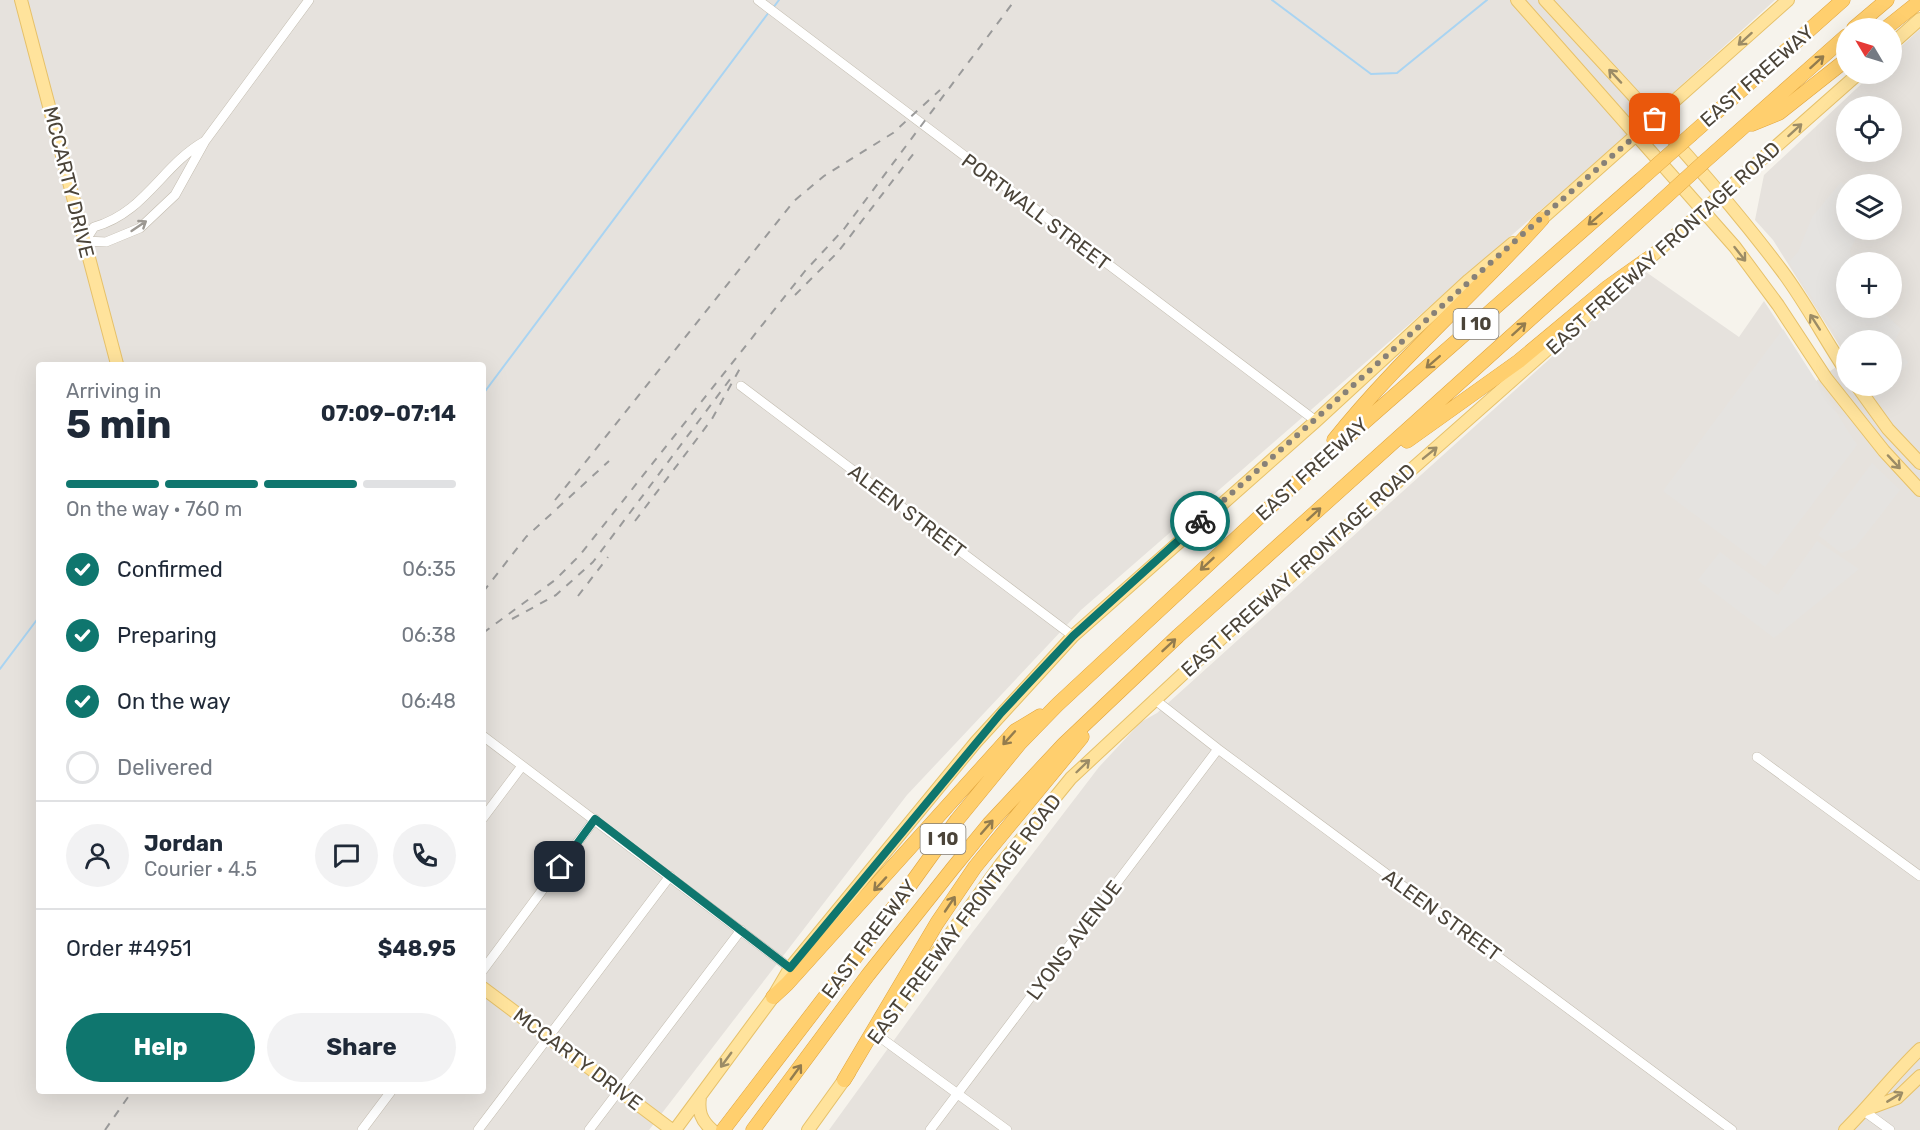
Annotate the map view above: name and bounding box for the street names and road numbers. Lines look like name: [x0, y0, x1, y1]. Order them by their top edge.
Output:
street label: EAST FREEWAY: [1695, 20, 1819, 132]
street label: MCCARTY DRIVE: [39, 104, 99, 260]
street label: EAST FREEWAY FRONTAGE ROAD: [1541, 136, 1785, 360]
street label: PORTWALL STREET: [957, 148, 1115, 276]
road number: I 10: [1454, 309, 1498, 339]
street label: EAST FREEWAY: [1251, 412, 1373, 526]
street label: EAST FREEWAY FRONTAGE ROAD: [1176, 458, 1420, 682]
street label: ALEEN STREET: [844, 459, 971, 563]
street label: EAST FREEWAY FRONTAGE ROAD: [862, 789, 1066, 1049]
road number: I 10: [920, 824, 966, 854]
street label: ALEEN STREET: [1378, 864, 1506, 966]
street label: EAST FREEWAY: [816, 874, 922, 1004]
street label: LYONS AVENUE: [1021, 876, 1127, 1004]
street label: MCCARTY DRIVE: [509, 1003, 647, 1115]

